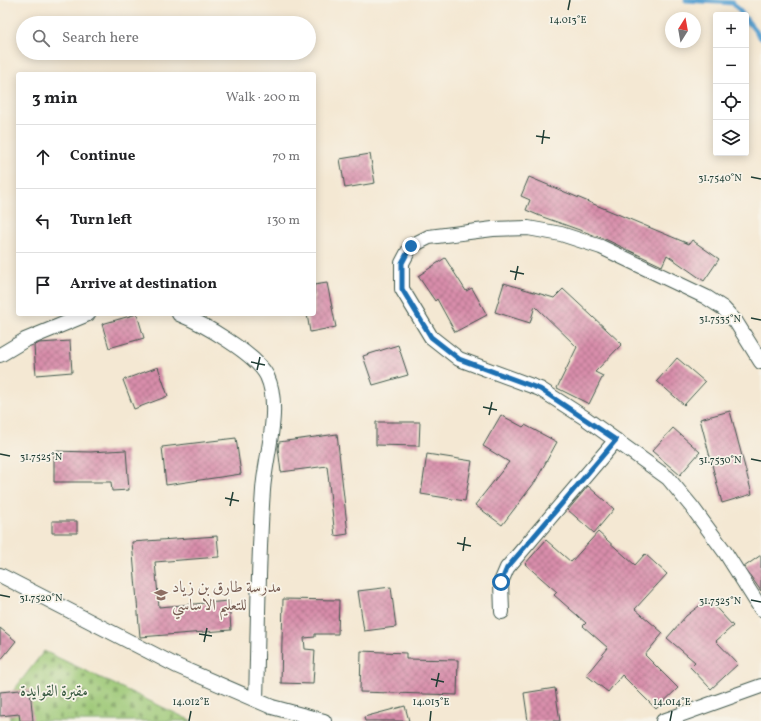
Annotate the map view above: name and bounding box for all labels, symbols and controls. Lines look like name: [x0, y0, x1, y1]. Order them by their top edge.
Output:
north arrow: [665, 12, 701, 48]
map controls: [713, 12, 749, 156]
button: +: [713, 12, 749, 48]
text: 14.013°E: [550, 13, 586, 27]
search box: [16, 16, 316, 60]
icon: search: [30, 27, 52, 49]
text: Search here: [62, 28, 139, 49]
button: −: [713, 48, 749, 84]
button: locate: [713, 84, 749, 120]
text: 3 min: [32, 87, 78, 110]
text: Walk · 200 m: [226, 89, 300, 107]
button: layers: [713, 120, 749, 156]
icon: ahead: [32, 146, 54, 168]
text: Continue: [70, 146, 135, 167]
text: 70 m: [272, 148, 300, 166]
text: 31.7540°N: [698, 171, 742, 185]
icon: left: [32, 210, 54, 232]
text: Turn left: [70, 210, 132, 231]
text: 130 m: [267, 212, 300, 230]
route end: [402, 237, 420, 255]
icon: arrive: [32, 274, 54, 296]
text: Arrive at destination: [70, 274, 217, 295]
text: 31.7535°N: [699, 312, 742, 326]
text: 31.7525°N: [20, 450, 63, 464]
text: 31.7530°N: [699, 453, 742, 467]
route start: [492, 573, 510, 591]
place label: مدرسة طارق بن زياد للتعليم الاساسي: [172, 577, 281, 621]
school or university icon: مدرسة طارق بن زياد للتعليم الاساسي: [153, 587, 169, 603]
text: 31.7520°N: [19, 591, 63, 605]
text: 31.7525°N: [699, 594, 742, 608]
park label: مقبرة القوايدة: [20, 681, 88, 703]
text: 14.012°E: [172, 695, 210, 709]
text: 14.013°E: [413, 695, 449, 709]
text: 14.014°E: [653, 695, 691, 709]

